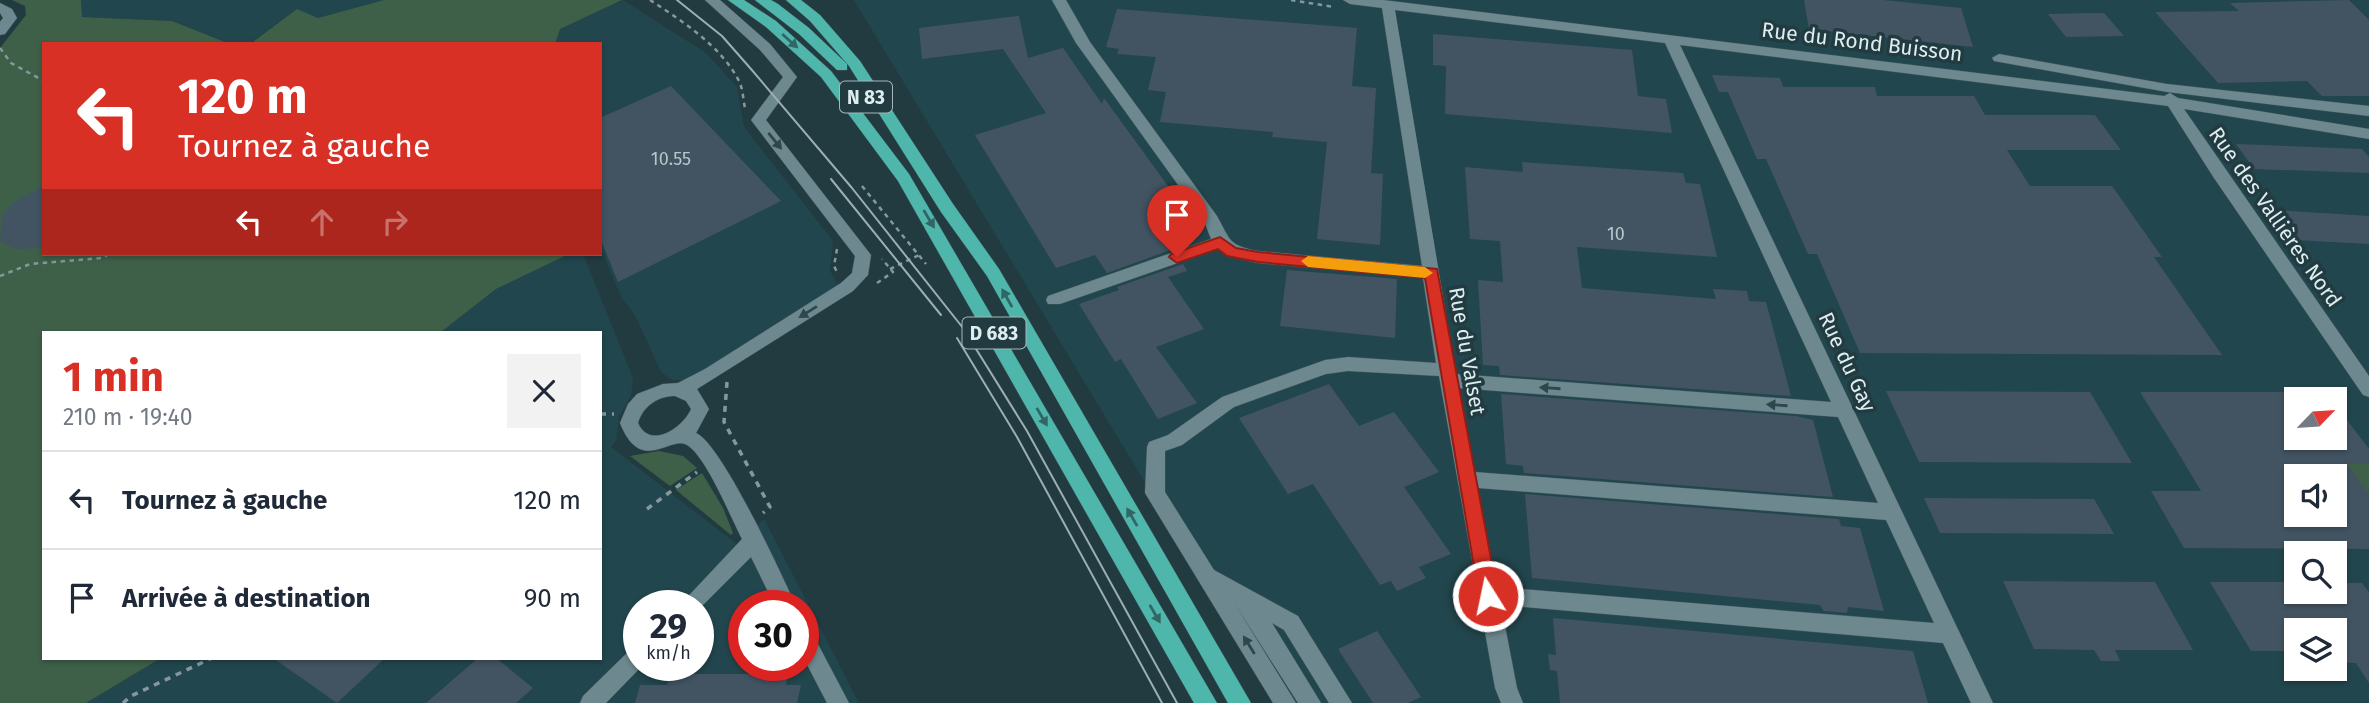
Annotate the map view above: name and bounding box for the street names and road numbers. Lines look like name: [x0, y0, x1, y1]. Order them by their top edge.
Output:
street label: Rue du Rond Buisson: [1760, 17, 1964, 67]
road number: N 83: [840, 82, 892, 113]
street label: Rue des Vallières Nord: [2203, 122, 2347, 312]
street label: Rue du Valset: [1443, 285, 1491, 417]
street label: Rue du Gay: [1813, 308, 1882, 417]
road number: D 683: [962, 318, 1026, 348]

